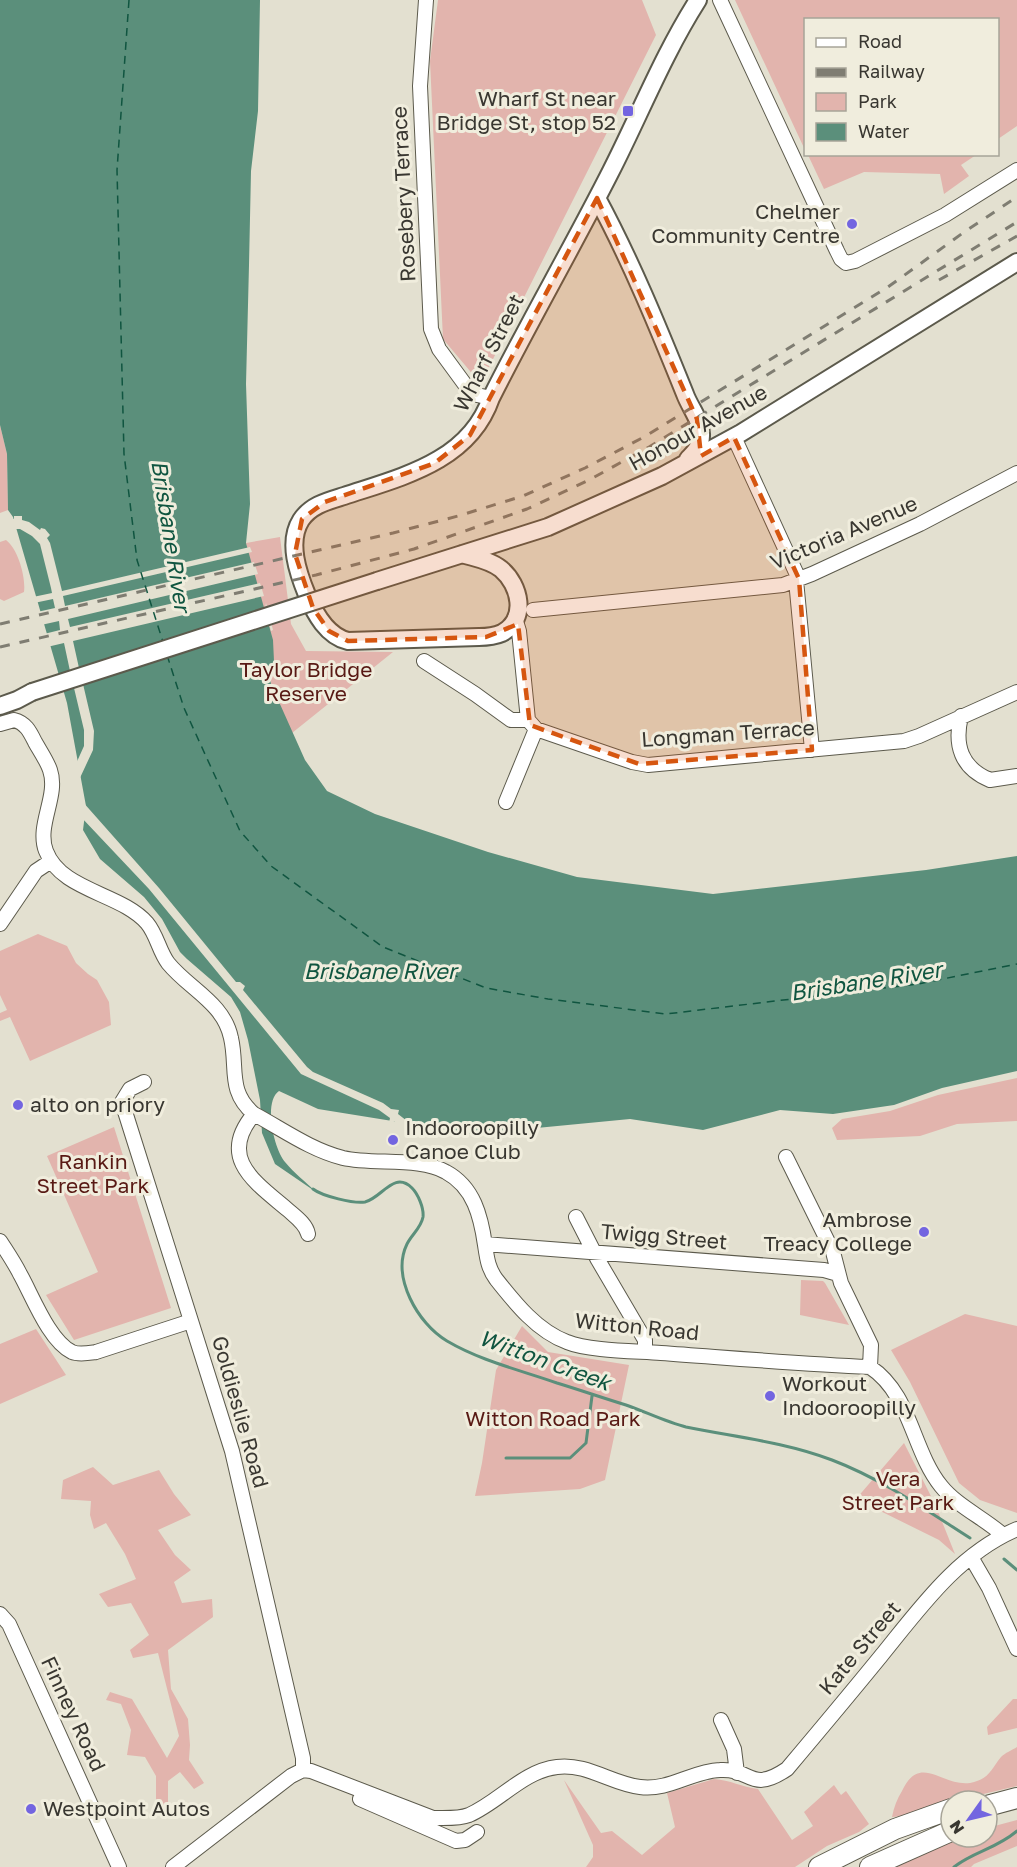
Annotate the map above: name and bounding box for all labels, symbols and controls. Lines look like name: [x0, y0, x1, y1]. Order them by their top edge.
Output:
legend: [804, 18, 999, 156]
text: Road: [858, 30, 902, 52]
text: Railway: [858, 60, 925, 82]
place label: Wharf St near Bridge St, stop 52: [437, 85, 616, 135]
text: Park: [858, 90, 897, 112]
marker: Wharf St near Bridge St, stop 52: [621, 104, 635, 118]
street label: Rosebery Terrace: [385, 106, 421, 283]
text: Water: [858, 120, 909, 142]
place label: Chelmer Community Centre: [651, 198, 840, 248]
marker: Chelmer Community Centre: [845, 217, 859, 231]
street label: Wharf Street: [447, 289, 529, 416]
street label: Honour Avenue: [624, 378, 771, 476]
water label: Brisbane River: [146, 458, 197, 617]
street label: Victoria Avenue: [766, 489, 921, 575]
park label: Taylor Bridge Reserve: [240, 656, 372, 706]
street label: Longman Terrace: [640, 714, 816, 752]
water label: Brisbane River: [788, 955, 947, 1006]
water label: Brisbane River: [304, 957, 460, 984]
place label: alto on priory: [30, 1091, 165, 1117]
marker: alto on priory: [11, 1098, 25, 1112]
place label: Indooroopilly Canoe Club: [405, 1114, 539, 1164]
marker: Indooroopilly Canoe Club: [386, 1133, 400, 1147]
park label: Rankin Street Park: [37, 1148, 150, 1198]
place label: Ambrose Treacy College: [763, 1206, 912, 1256]
street label: Twigg Street: [600, 1218, 728, 1254]
marker: Ambrose Treacy College: [917, 1225, 931, 1239]
street label: Witton Road: [574, 1307, 700, 1345]
water label: Witton Creek: [476, 1323, 617, 1397]
street label: Goldieslie Road: [207, 1333, 275, 1491]
place label: Workout Indooroopilly: [782, 1370, 916, 1420]
marker: Workout Indooroopilly: [763, 1389, 777, 1403]
park label: Witton Road Park: [465, 1405, 641, 1431]
park label: Vera Street Park: [842, 1465, 955, 1515]
street label: Kate Street: [813, 1595, 906, 1699]
street label: Finney Road: [36, 1652, 112, 1775]
north arrow: [939, 1789, 999, 1849]
place label: Westpoint Autos: [43, 1795, 210, 1821]
marker: Westpoint Autos: [24, 1802, 38, 1816]
text: N: [945, 1817, 968, 1838]

